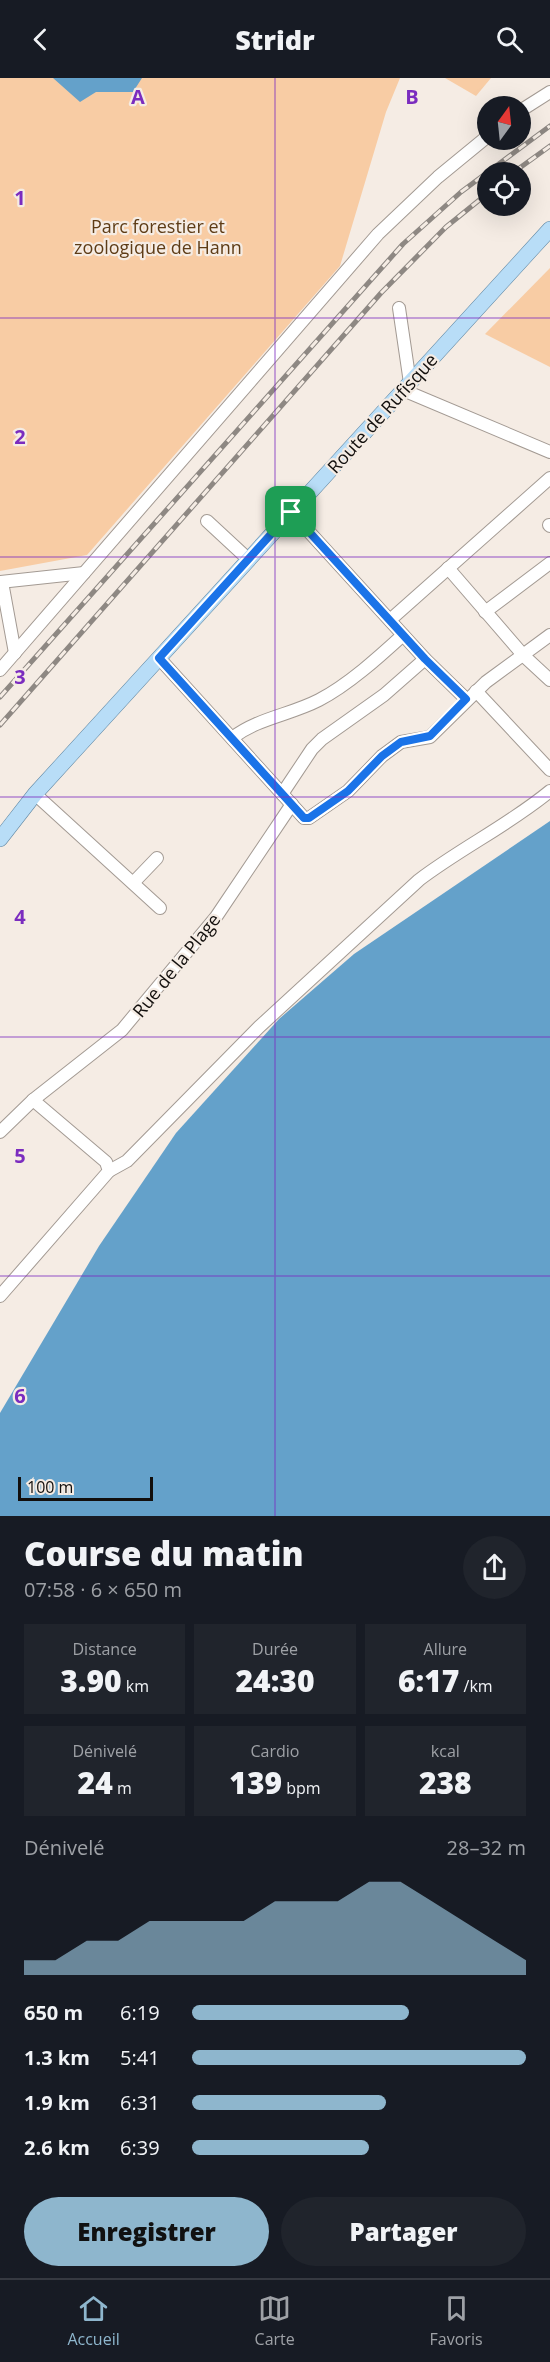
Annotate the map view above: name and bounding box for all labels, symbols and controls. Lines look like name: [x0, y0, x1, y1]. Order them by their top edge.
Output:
text: Stridr: [235, 21, 315, 58]
icon: back: [24, 23, 57, 56]
icon: search: [493, 23, 526, 56]
text: A: [131, 83, 145, 110]
text: B: [405, 83, 419, 110]
north arrow: [477, 96, 531, 150]
map controls: [477, 96, 531, 216]
button: locate: [477, 162, 531, 216]
text: 1: [14, 184, 26, 211]
park label: Parc forestier et zoologique de Hann: [74, 214, 242, 259]
street label: Route de Rufisque: [322, 348, 442, 478]
text: 2: [14, 423, 26, 450]
pin: [265, 486, 316, 537]
icon: arrive: [274, 495, 307, 528]
text: 3: [14, 663, 26, 690]
text: 4: [14, 903, 26, 930]
street label: Rue de la Plage: [127, 908, 225, 1022]
text: 5: [14, 1142, 26, 1169]
text: 6: [14, 1382, 26, 1409]
scale bar: [18, 1474, 153, 1502]
text: 100 m: [27, 1476, 73, 1498]
text: Course du matin: [24, 1531, 304, 1576]
button: share: [463, 1536, 526, 1599]
text: 07:58 · 6 × 650 m: [24, 1576, 182, 1603]
text: Distance: [73, 1638, 137, 1660]
text: Durée: [252, 1638, 298, 1660]
text: Allure: [424, 1638, 467, 1660]
text: 3.90: [60, 1660, 122, 1701]
text: 24:30: [236, 1660, 314, 1701]
text: 6:17: [398, 1660, 459, 1701]
text: km: [122, 1675, 149, 1697]
text: /km: [459, 1675, 493, 1697]
text: Dénivelé: [72, 1740, 137, 1762]
text: Cardio: [251, 1740, 299, 1762]
text: kcal: [431, 1740, 460, 1762]
text: 24: [78, 1762, 113, 1803]
text: 139: [229, 1762, 282, 1803]
text: 238: [419, 1762, 472, 1803]
text: m: [113, 1777, 132, 1799]
text: bpm: [282, 1777, 321, 1799]
text: Dénivelé: [24, 1834, 105, 1861]
text: 28–32 m: [447, 1834, 526, 1861]
text: 650 m: [24, 1999, 83, 2026]
text: 6:19: [120, 1999, 160, 2026]
text: 1.3 km: [24, 2044, 90, 2071]
text: 5:41: [120, 2044, 160, 2071]
text: 1.9 km: [24, 2089, 90, 2116]
text: 6:31: [120, 2089, 160, 2116]
text: 2.6 km: [24, 2134, 90, 2161]
text: 6:39: [120, 2134, 160, 2161]
button: Enregistrer: [24, 2197, 269, 2266]
button: Partager: [281, 2197, 526, 2266]
tab: Accueil: [67, 2292, 120, 2350]
tab: Carte: [255, 2292, 295, 2350]
tab: Favoris: [430, 2292, 483, 2350]

